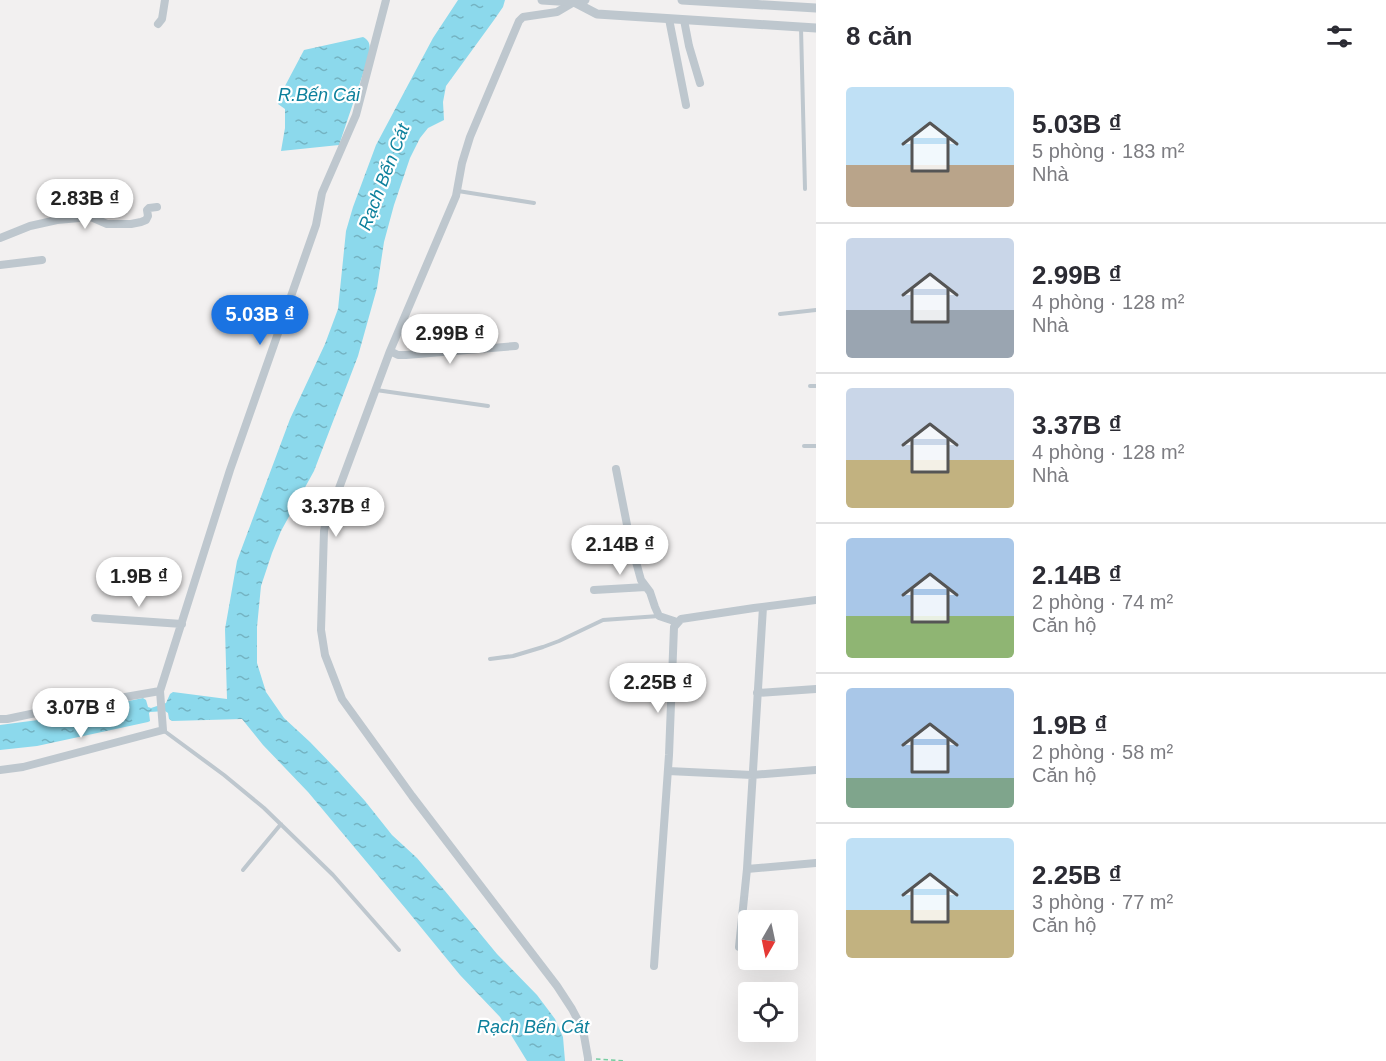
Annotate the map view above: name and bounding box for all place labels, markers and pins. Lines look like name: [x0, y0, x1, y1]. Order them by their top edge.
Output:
pin: 2.83B ₫: [30, 179, 140, 230]
pin: 5.03B ₫: [205, 295, 315, 346]
pin: 2.99B ₫: [395, 314, 505, 365]
pin: 3.37B ₫: [281, 487, 391, 538]
pin: 2.14B ₫: [565, 525, 675, 576]
pin: 1.9B ₫: [90, 557, 188, 608]
pin: 2.25B ₫: [603, 663, 713, 714]
pin: 3.07B ₫: [26, 688, 136, 739]

